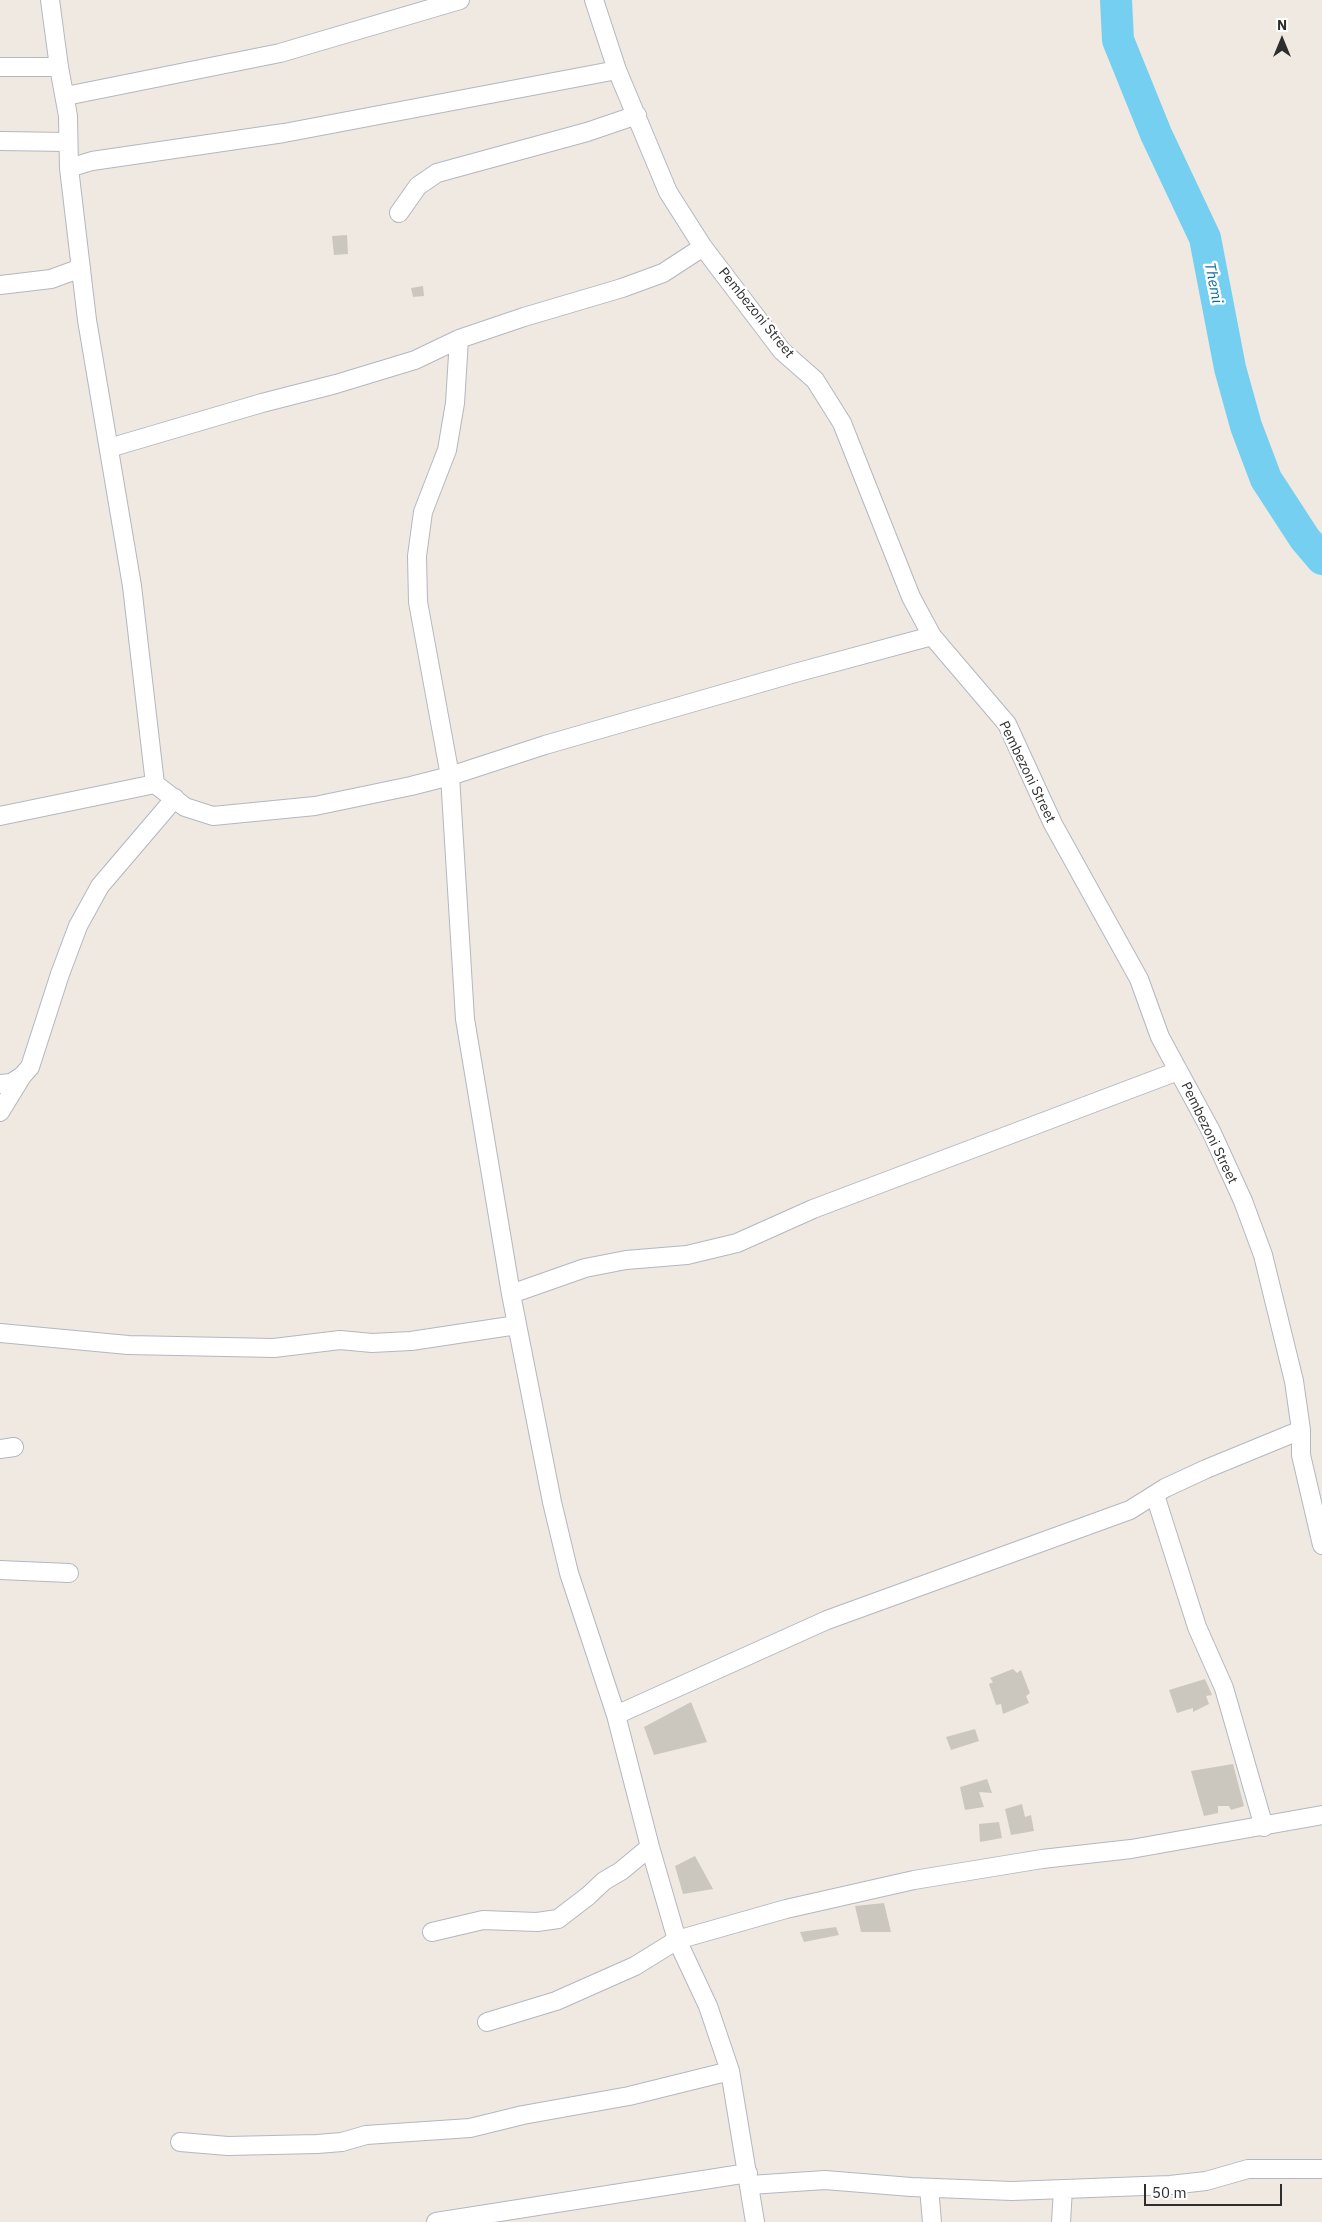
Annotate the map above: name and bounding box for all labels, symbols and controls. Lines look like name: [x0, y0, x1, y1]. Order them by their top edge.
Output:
north arrow: [1257, 15, 1307, 65]
text: N: [1277, 16, 1287, 34]
water label: Themi: [1200, 261, 1226, 305]
street label: Pembezoni Street: [714, 265, 798, 361]
street label: Pembezoni Street: [995, 718, 1059, 826]
street label: Pembezoni Street: [1177, 1079, 1241, 1187]
scale bar: [1147, 2174, 1284, 2206]
text: 50 m: [1152, 2183, 1187, 2202]

